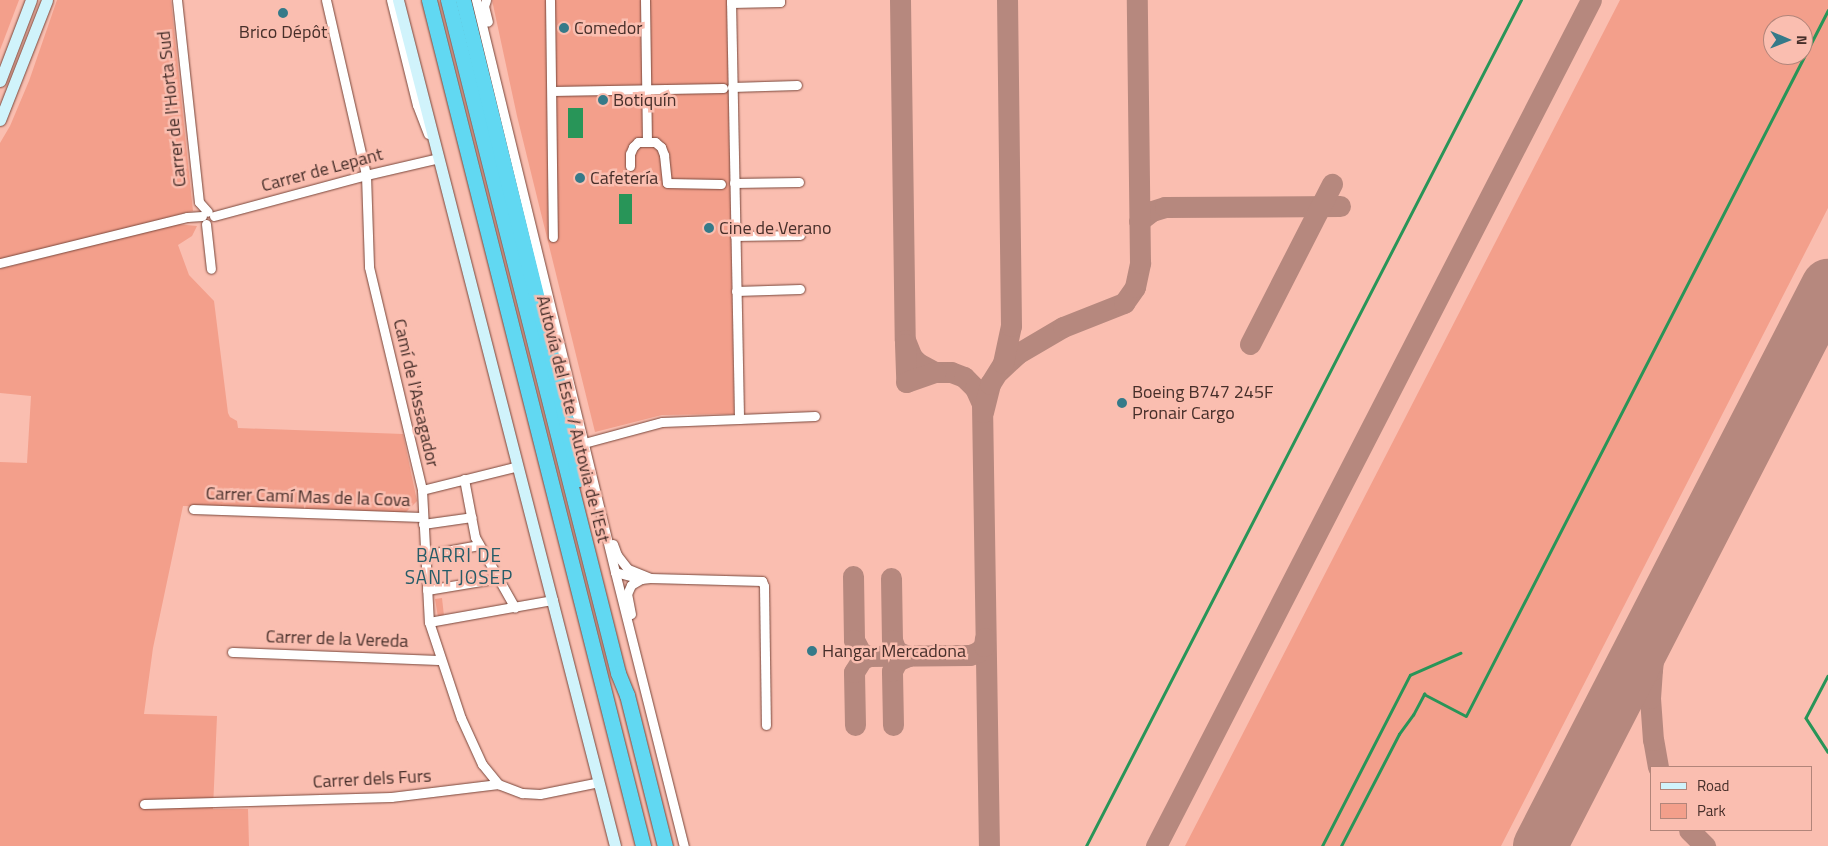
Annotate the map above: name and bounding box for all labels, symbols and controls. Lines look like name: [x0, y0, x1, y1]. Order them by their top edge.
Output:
marker: Brico Dépôt: [277, 7, 289, 19]
north arrow: [1763, 15, 1813, 65]
place label: Comedor: [574, 17, 643, 39]
place label: Brico Dépôt: [239, 21, 327, 43]
marker: Comedor: [558, 22, 570, 34]
street label: Carrer de l'Horta Sud: [153, 30, 191, 188]
text: N: [1792, 35, 1813, 45]
place label: Botiquín: [613, 89, 676, 111]
marker: Botiquín: [597, 94, 609, 106]
street label: Carrer de Lepant: [259, 143, 385, 197]
place label: Cafetería: [590, 167, 658, 189]
marker: Cafetería: [574, 172, 586, 184]
place label: Cine de Verano: [719, 217, 831, 239]
marker: Cine de Verano: [703, 222, 715, 234]
street label: Autovía del Este / Autovia de l'Est: [532, 293, 614, 545]
street label: Camí de l'Assagador: [388, 317, 444, 469]
place label: Boeing B747 245F Pronair Cargo: [1132, 382, 1273, 424]
marker: Boeing B747 245F Pronair Cargo: [1116, 397, 1128, 409]
street label: Carrer Camí Mas de la Cova: [205, 483, 411, 511]
district label: BARRI DE SANT JOSEP: [403, 544, 515, 588]
street label: Carrer de la Vereda: [265, 626, 409, 652]
place label: Hangar Mercadona: [822, 640, 966, 662]
marker: Hangar Mercadona: [806, 645, 818, 657]
street label: Carrer dels Furs: [312, 765, 432, 793]
legend: [1650, 766, 1813, 831]
text: Road: [1697, 774, 1729, 797]
text: Park: [1697, 799, 1726, 822]

